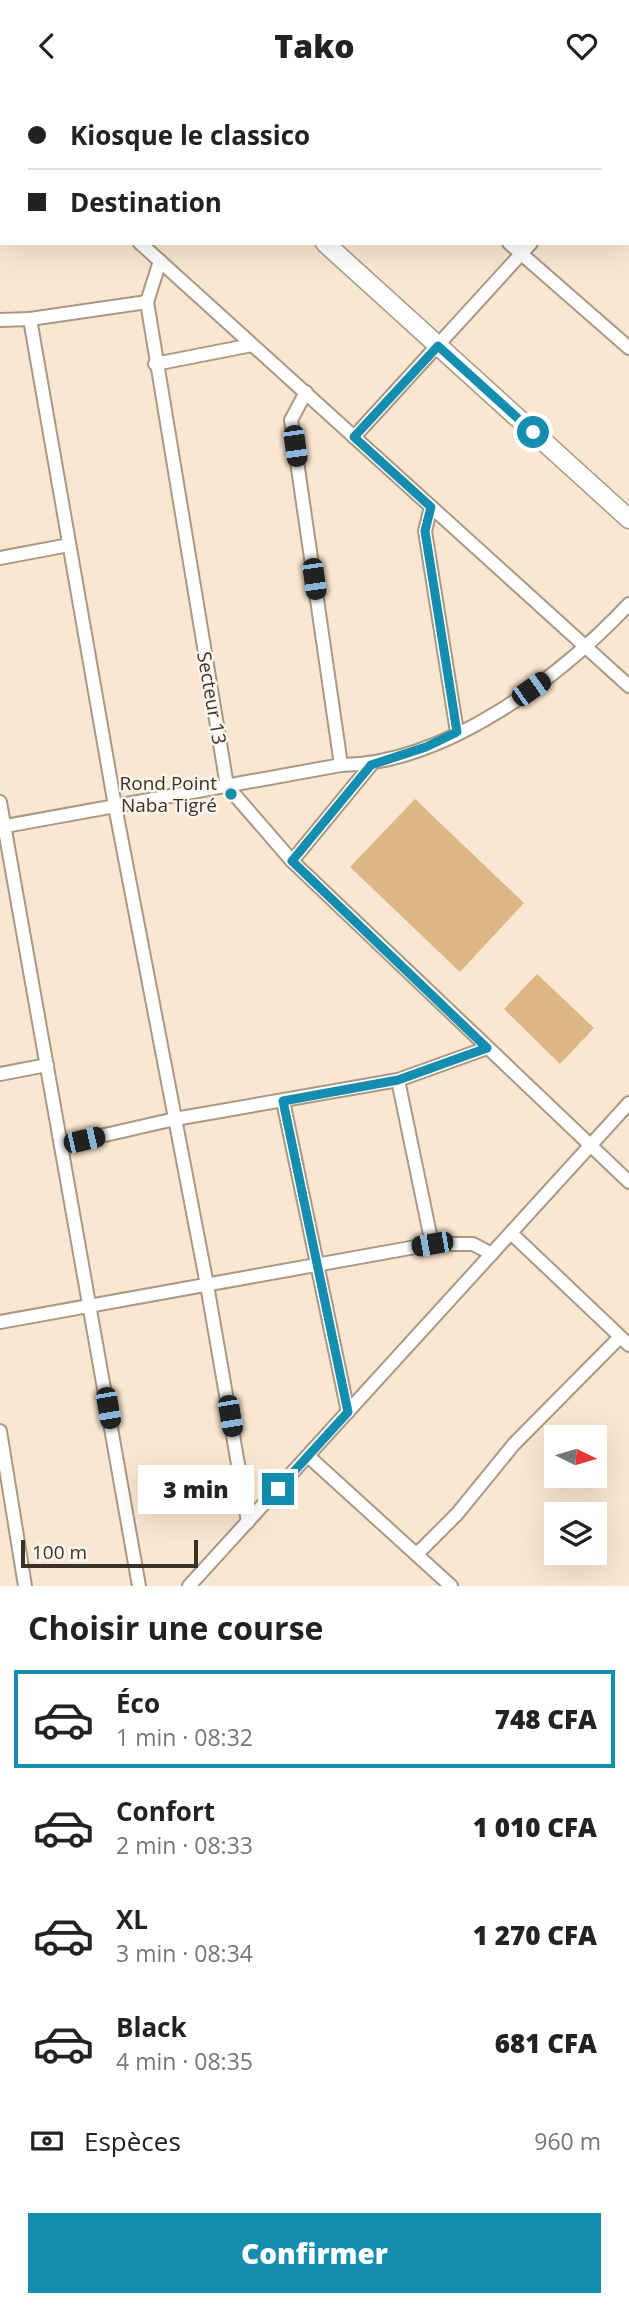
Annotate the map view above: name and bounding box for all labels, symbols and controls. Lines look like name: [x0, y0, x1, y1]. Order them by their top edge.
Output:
text: Tako: [274, 24, 355, 67]
icon: back: [28, 27, 66, 65]
icon: heart: [563, 27, 601, 65]
text: Kiosque le classico: [70, 117, 310, 153]
text: Destination: [70, 184, 222, 220]
route start: [517, 416, 549, 448]
car: [282, 424, 309, 468]
car: [301, 557, 328, 601]
street label: Secteur 13: [191, 650, 233, 746]
car: [508, 668, 555, 710]
place label: Rond Point Naba Tigré: [120, 770, 217, 818]
marker: Rond Point Naba Tigré: [223, 786, 239, 802]
car: [62, 1125, 107, 1155]
car: [410, 1230, 455, 1258]
car: [95, 1385, 122, 1431]
car: [217, 1393, 244, 1439]
north arrow: [544, 1425, 607, 1487]
map controls: [544, 1425, 607, 1565]
callout: 3 min: [138, 1465, 254, 1513]
text: 3 min: [163, 1473, 229, 1505]
route end: [262, 1473, 294, 1505]
button: layers: [544, 1502, 607, 1565]
scale bar: [21, 1537, 198, 1569]
text: 100 m: [32, 1539, 87, 1565]
text: Choisir une course: [28, 1606, 323, 1649]
text: Éco: [116, 1685, 160, 1721]
icon: car: [32, 1688, 95, 1751]
text: 748 CFA: [495, 1701, 597, 1737]
text: 1 min · 08:32: [116, 1721, 253, 1753]
text: Confort: [116, 1793, 215, 1829]
icon: car: [32, 1796, 95, 1859]
text: 1 010 CFA: [473, 1809, 597, 1845]
text: 2 min · 08:33: [116, 1829, 253, 1861]
text: XL: [116, 1901, 148, 1937]
icon: car: [32, 1904, 95, 1967]
text: 1 270 CFA: [473, 1917, 597, 1953]
text: 3 min · 08:34: [116, 1937, 253, 1969]
text: Black: [116, 2009, 187, 2045]
icon: car: [32, 2012, 95, 2075]
text: 681 CFA: [495, 2025, 597, 2061]
text: 4 min · 08:35: [116, 2045, 253, 2077]
icon: cash: [28, 2122, 66, 2160]
text: Espèces: [84, 2123, 181, 2159]
text: 960 m: [534, 2125, 601, 2157]
button: Confirmer: [28, 2213, 601, 2293]

